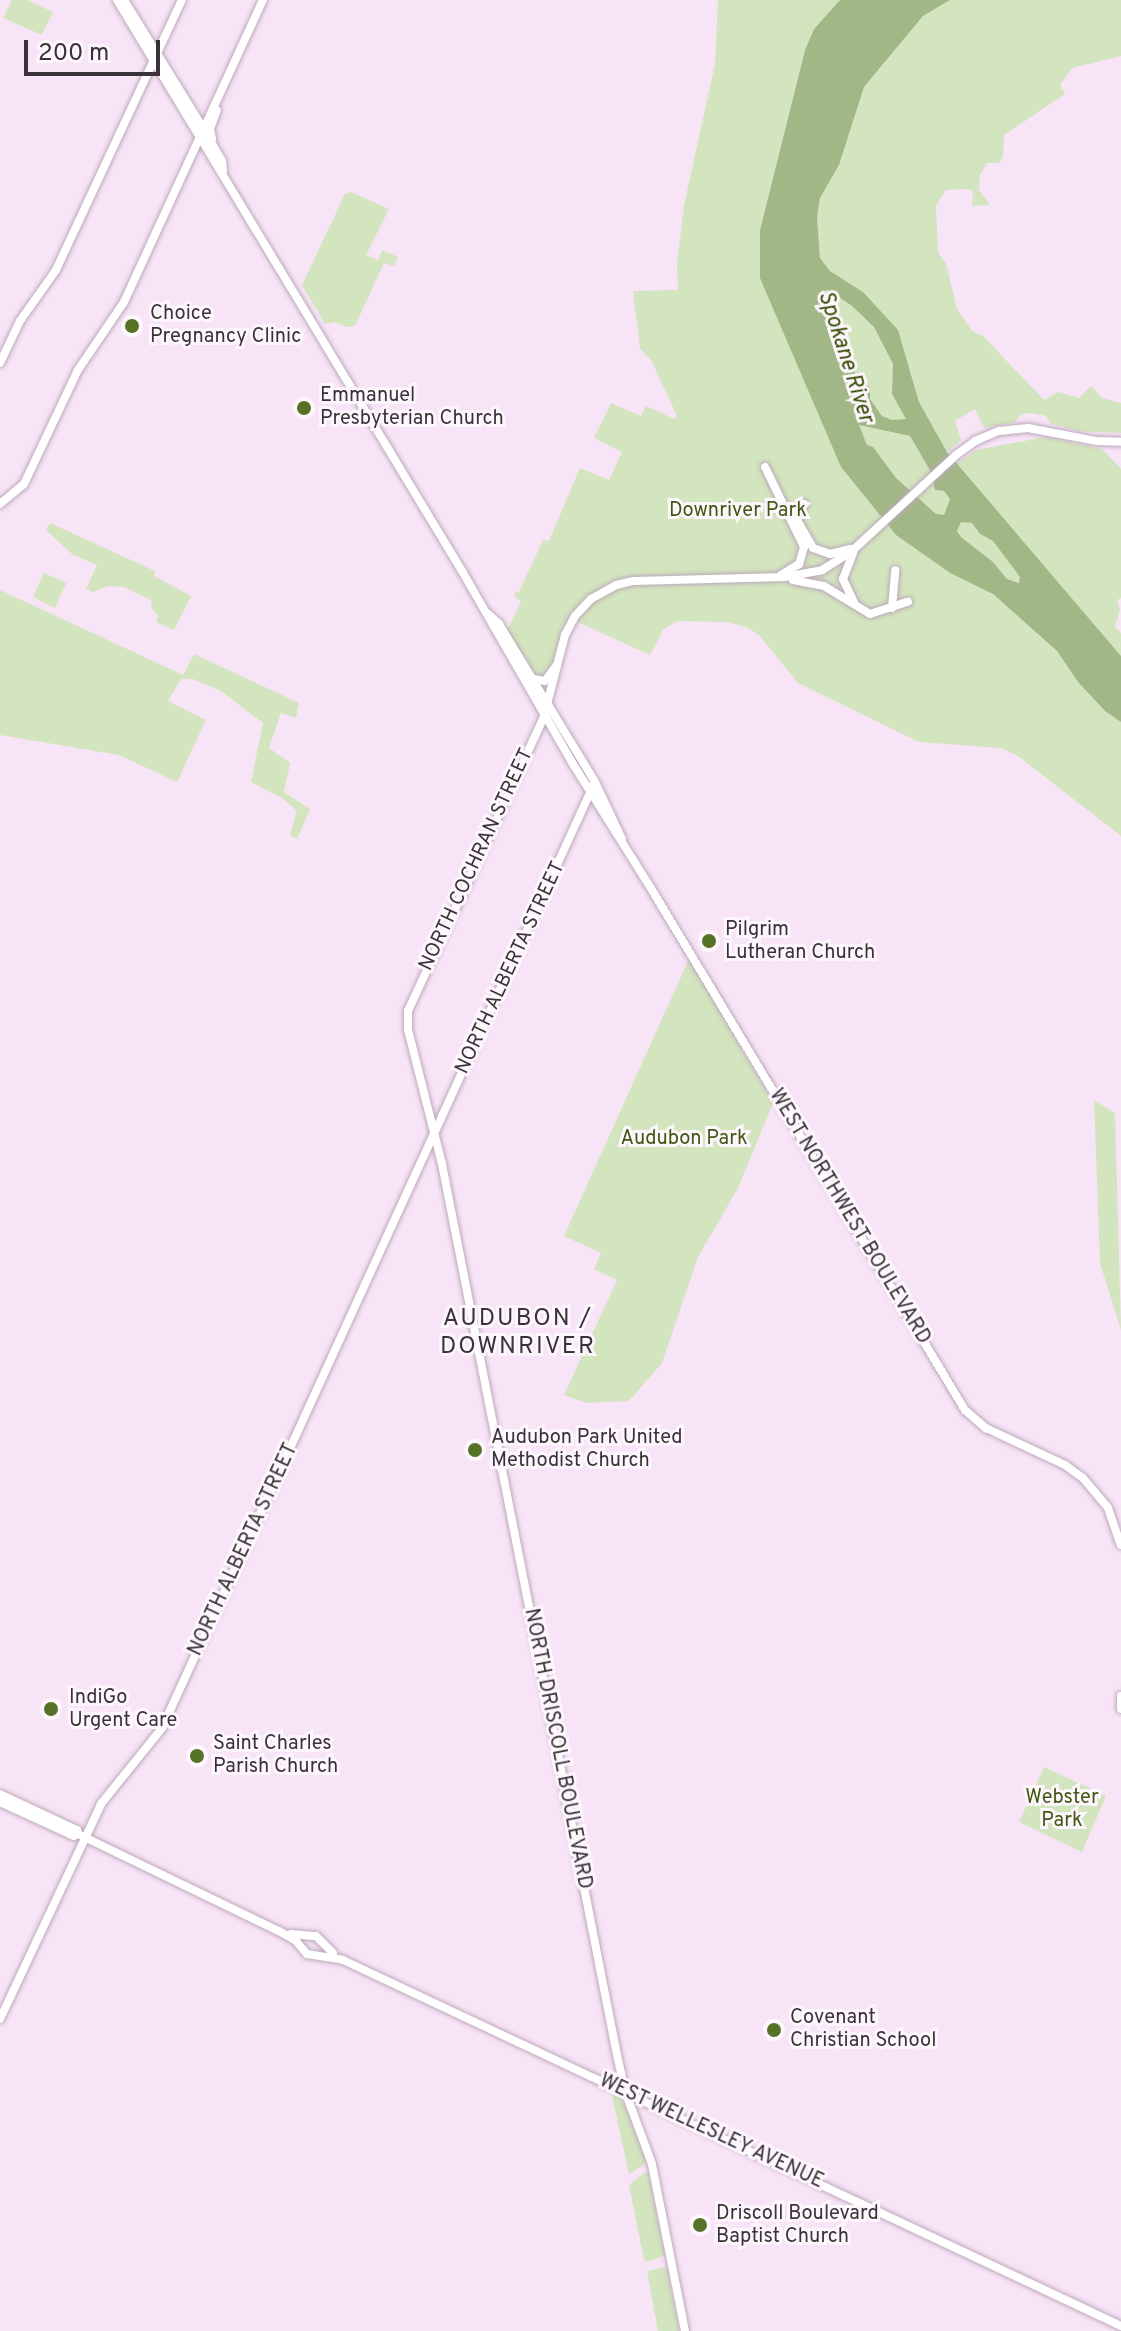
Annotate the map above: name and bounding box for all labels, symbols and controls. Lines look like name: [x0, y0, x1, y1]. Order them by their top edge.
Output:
scale bar: [28, 24, 164, 74]
text: 200 m: [38, 39, 109, 69]
water label: Spokane River: [811, 288, 879, 426]
place label: Choice Pregnancy Clinic: [150, 302, 301, 349]
marker: Choice Pregnancy Clinic: [121, 315, 143, 337]
place label: Emmanuel Presbyterian Church: [320, 384, 504, 431]
marker: Emmanuel Presbyterian Church: [295, 399, 313, 417]
park label: Downriver Park: [669, 499, 807, 523]
street label: NORTH COCHRAN STREET: [415, 745, 539, 975]
street label: NORTH ALBERTA STREET: [451, 857, 571, 1079]
place label: Pilgrim Lutheran Church: [725, 918, 875, 965]
marker: Pilgrim Lutheran Church: [700, 932, 718, 950]
street label: WEST NORTHWEST BOULEVARD: [763, 1084, 935, 1350]
park label: Audubon Park: [621, 1127, 747, 1151]
district label: AUDUBON / DOWNRIVER: [440, 1306, 596, 1362]
place label: Audubon Park United Methodist Church: [491, 1426, 683, 1473]
street label: NORTH ALBERTA STREET: [184, 1439, 304, 1661]
marker: Audubon Park United Methodist Church: [466, 1441, 484, 1459]
street label: NORTH DRISCOLL BOULEVARD: [518, 1606, 596, 1892]
place label: IndiGo Urgent Care: [69, 1686, 177, 1733]
marker: IndiGo Urgent Care: [40, 1698, 62, 1720]
place label: Saint Charles Parish Church: [213, 1732, 338, 1779]
marker: Saint Charles Parish Church: [188, 1747, 206, 1765]
park label: Webster Park: [1025, 1786, 1099, 1833]
place label: Covenant Christian School: [790, 2006, 936, 2053]
marker: Covenant Christian School: [765, 2021, 783, 2039]
street label: WEST WELLESLEY AVENUE: [594, 2069, 828, 2195]
place label: Driscoll Boulevard Baptist Church: [716, 2202, 879, 2249]
marker: Driscoll Boulevard Baptist Church: [691, 2216, 709, 2234]

